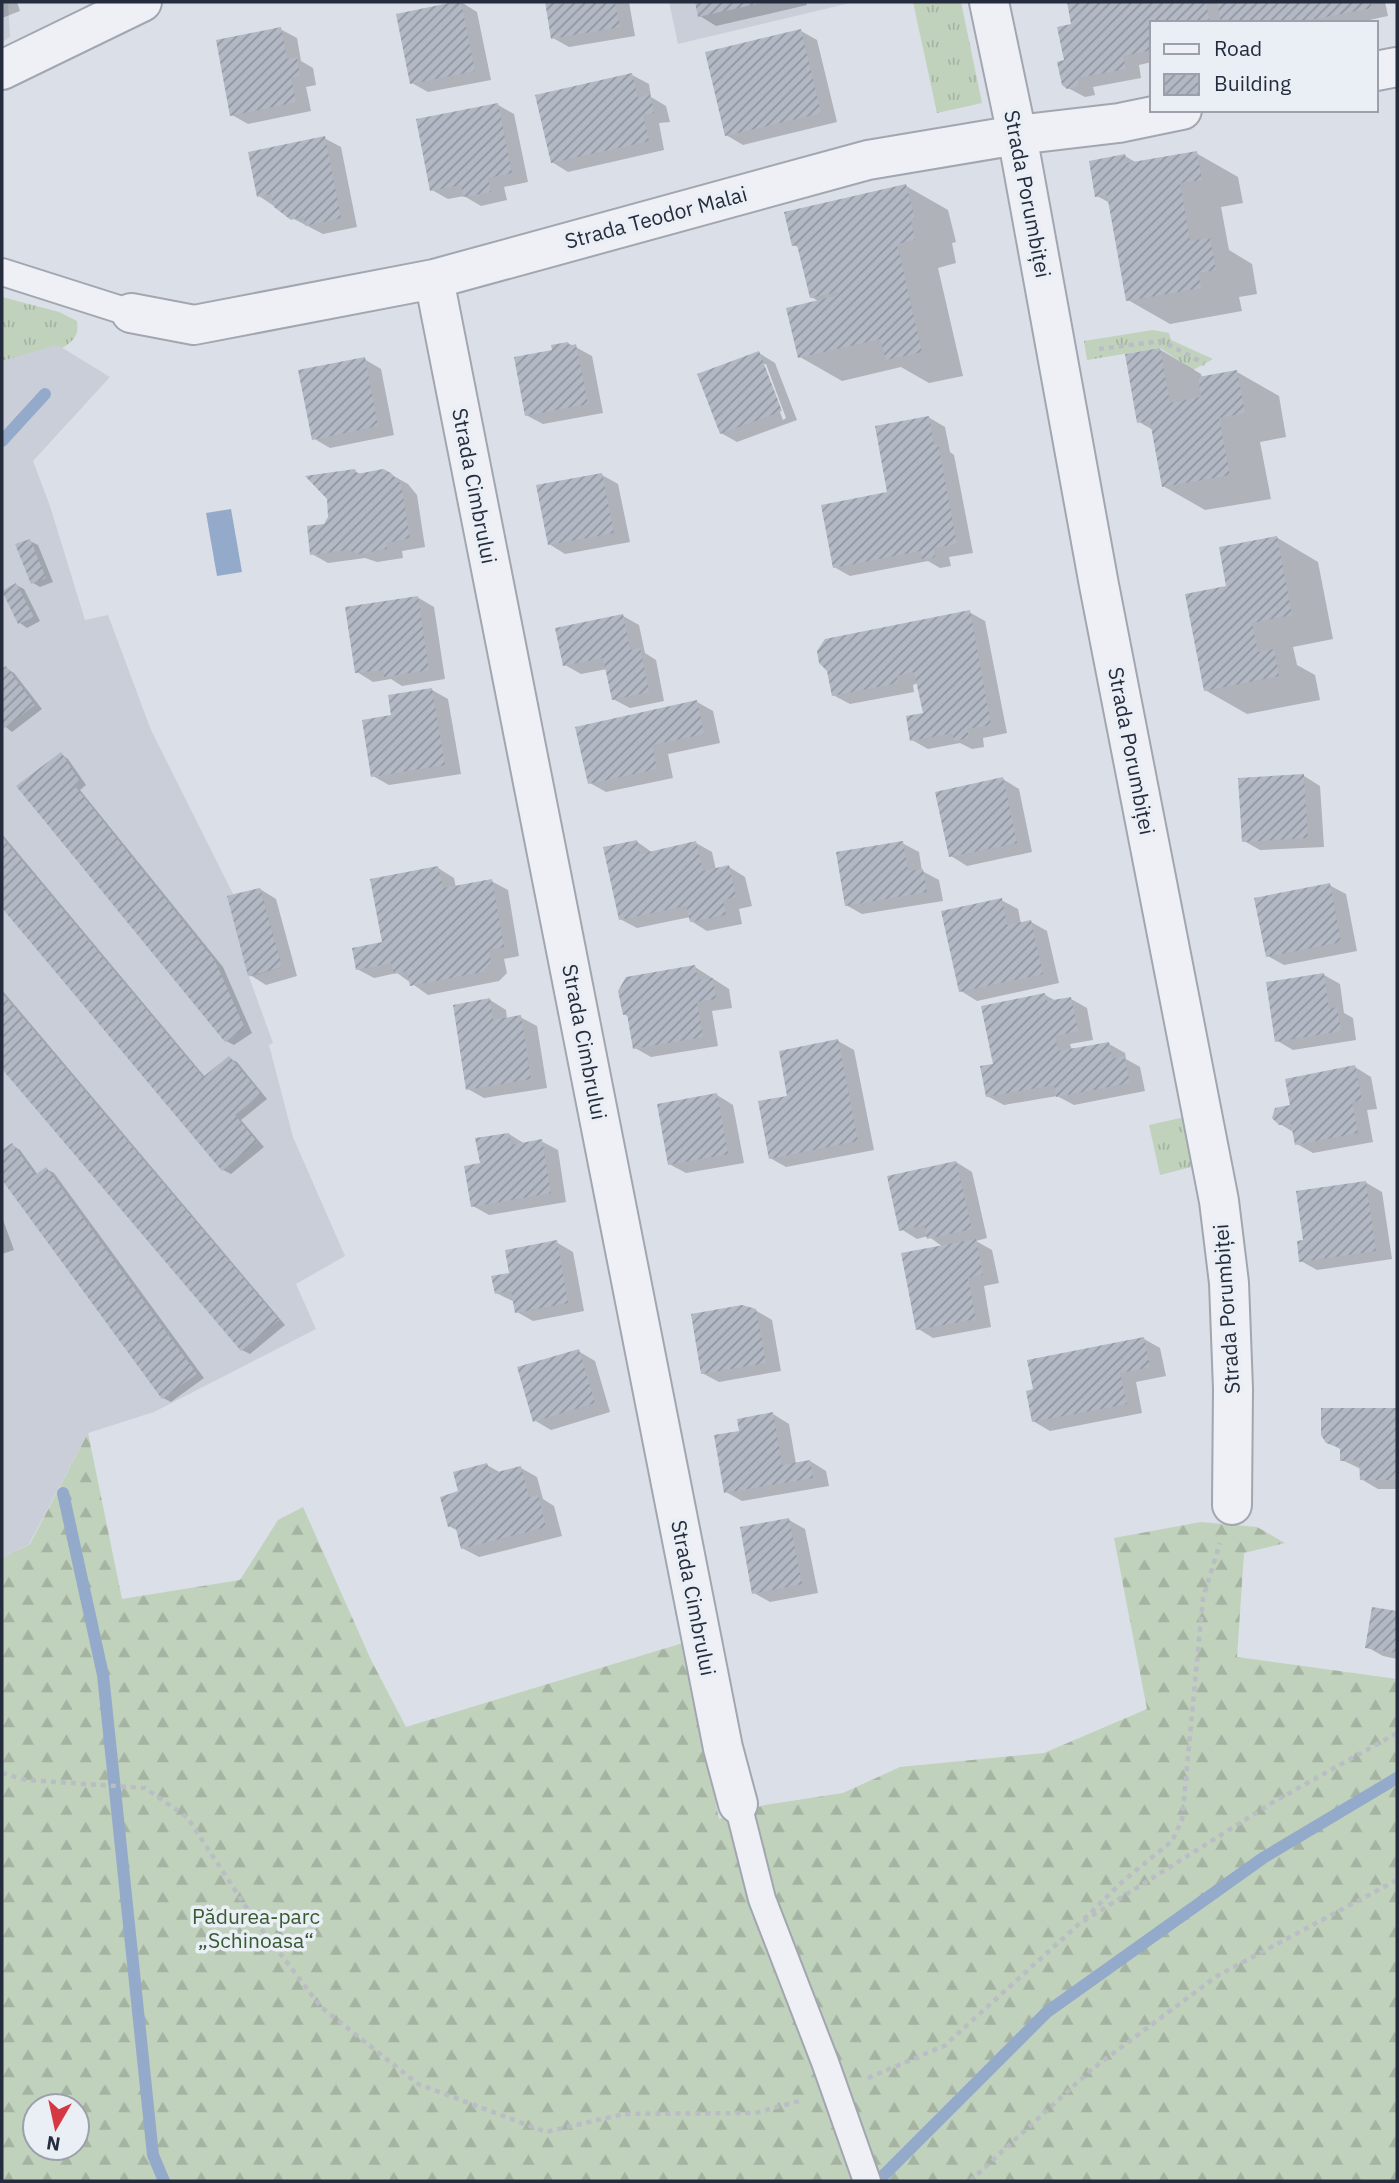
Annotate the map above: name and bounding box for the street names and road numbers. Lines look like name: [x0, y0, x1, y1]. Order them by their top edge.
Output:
street label: Strada Porumbiței: [998, 108, 1058, 280]
street label: Strada Teodor Malai: [561, 179, 750, 255]
street label: Strada Cimbrului: [446, 406, 504, 566]
street label: Strada Porumbiței: [1102, 665, 1162, 837]
street label: Strada Cimbrului: [556, 962, 614, 1122]
street label: Strada Porumbiței: [1206, 1223, 1246, 1395]
street label: Strada Cimbrului: [665, 1518, 723, 1678]

